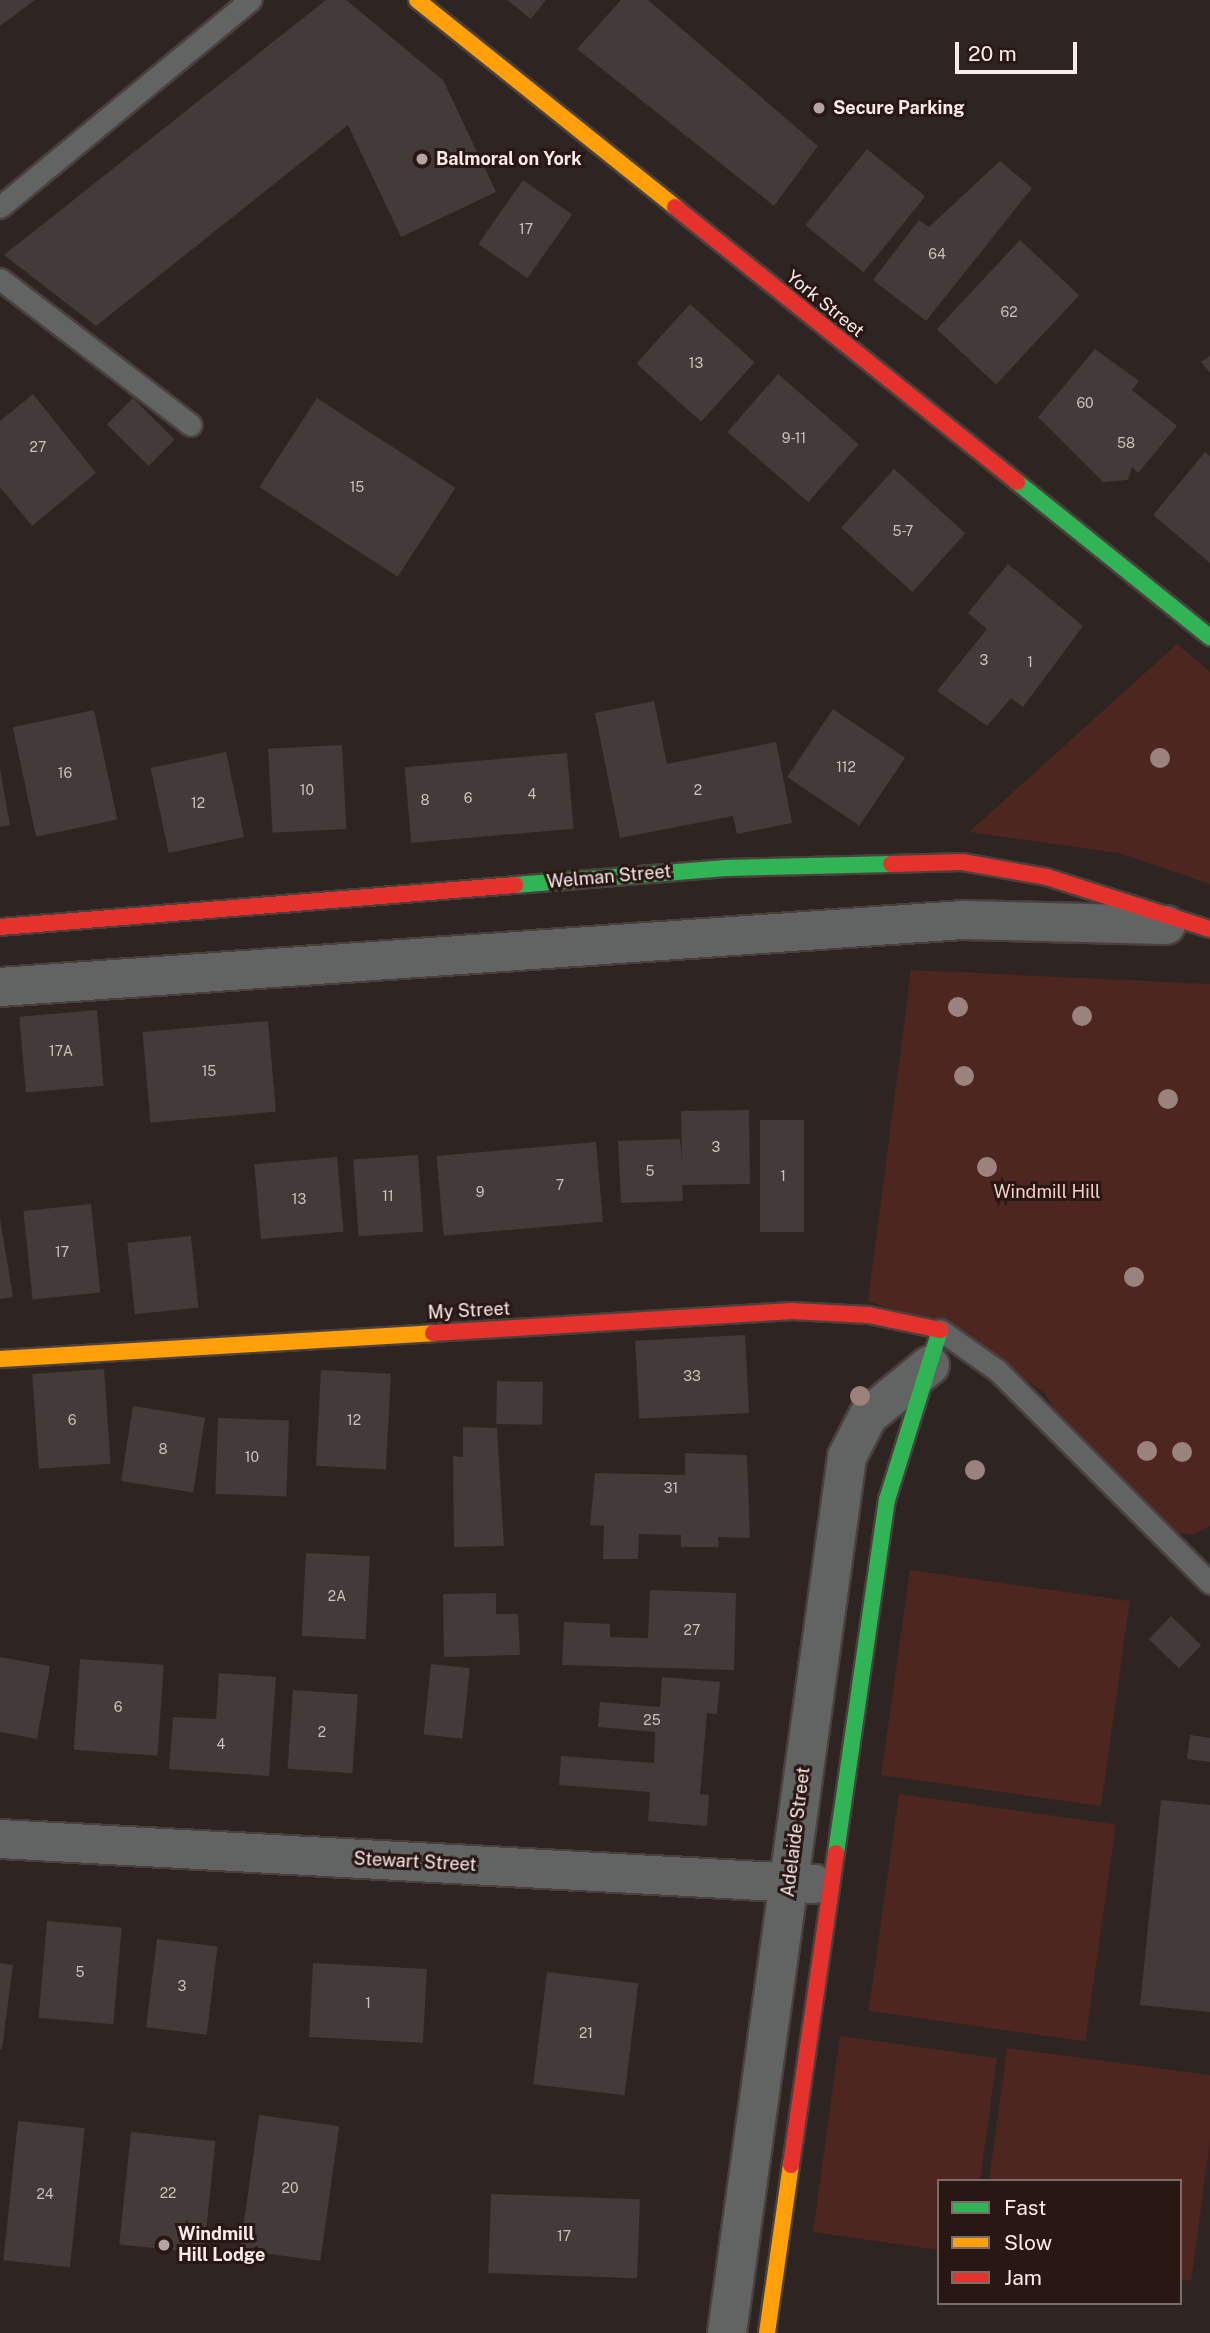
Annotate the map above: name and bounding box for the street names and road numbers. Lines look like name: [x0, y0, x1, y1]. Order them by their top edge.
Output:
street label: York Street: [782, 266, 868, 342]
street label: Welman Street: [546, 861, 672, 893]
street label: My Street: [427, 1298, 511, 1324]
street label: Adelaide Street: [777, 1766, 815, 1898]
street label: Stewart Street: [353, 1848, 477, 1876]

